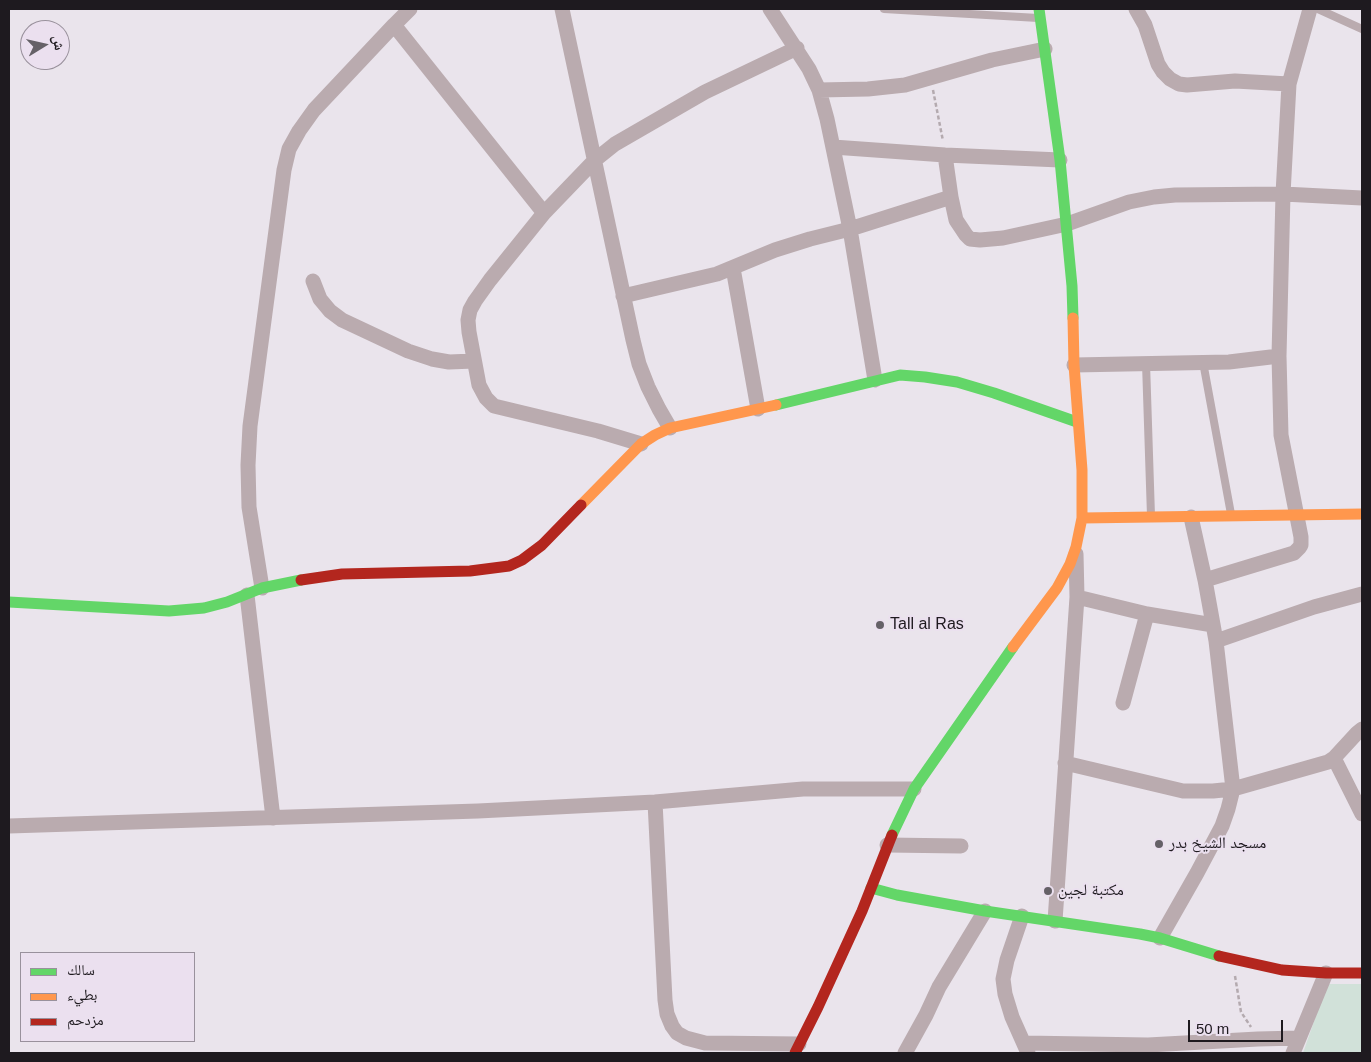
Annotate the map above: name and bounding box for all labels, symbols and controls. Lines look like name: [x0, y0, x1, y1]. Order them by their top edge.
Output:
north arrow: [20, 20, 70, 70]
text: ش: [50, 34, 68, 51]
place label: Tall al Ras: [890, 615, 964, 635]
marker: Tall al Ras: [874, 619, 886, 631]
place label: مسجد الشيخ بدر: [1169, 834, 1266, 854]
marker: مسجد الشيخ بدر: [1153, 838, 1165, 850]
place label: مكتبة لجين: [1058, 881, 1124, 901]
marker: مكتبة لجين: [1042, 885, 1054, 897]
legend: [20, 952, 195, 1042]
text: سالك: [67, 961, 95, 978]
text: بطيء: [67, 986, 97, 1003]
scale bar: [1191, 1010, 1286, 1042]
text: مزدحم: [67, 1011, 104, 1028]
text: 50 m: [1196, 1020, 1229, 1037]

